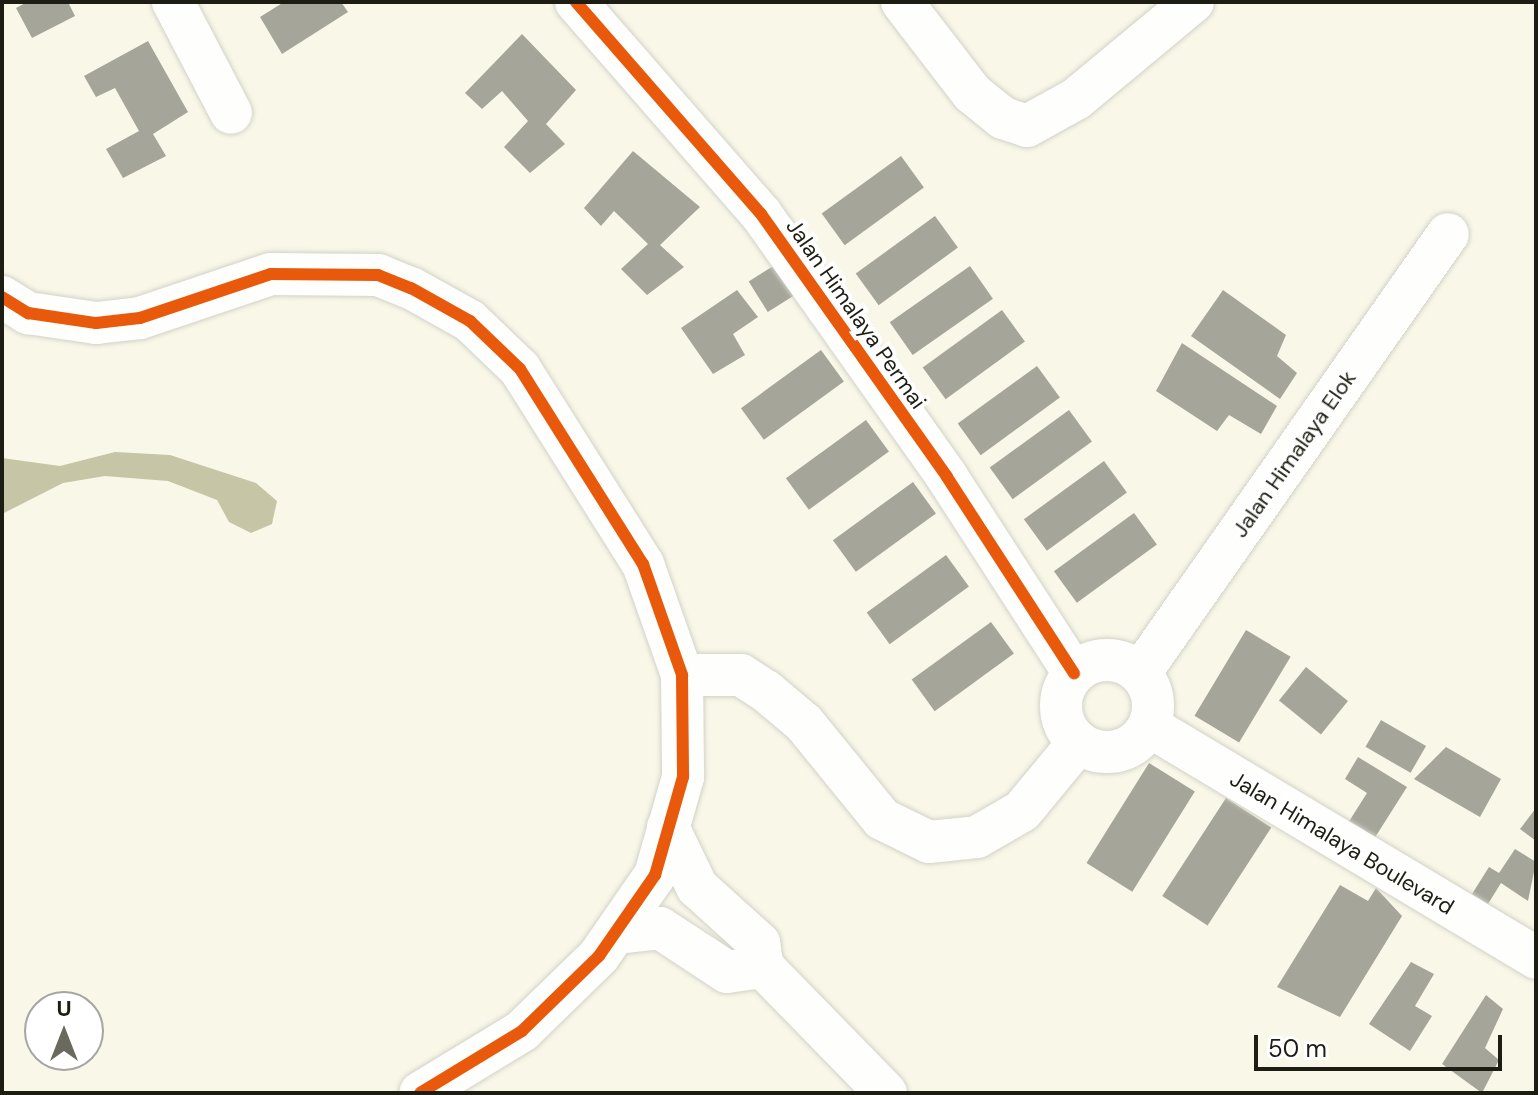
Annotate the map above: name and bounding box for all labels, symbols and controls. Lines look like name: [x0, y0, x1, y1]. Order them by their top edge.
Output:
street label: Jalan Himalaya Permai: [780, 214, 932, 414]
street label: Jalan Himalaya Elok: [1227, 366, 1361, 542]
street label: Jalan Himalaya Boulevard: [1225, 766, 1459, 920]
north arrow: [24, 991, 104, 1071]
text: U: [56, 994, 72, 1023]
scale bar: [1258, 1019, 1506, 1069]
text: 50 m: [1268, 1033, 1327, 1064]

